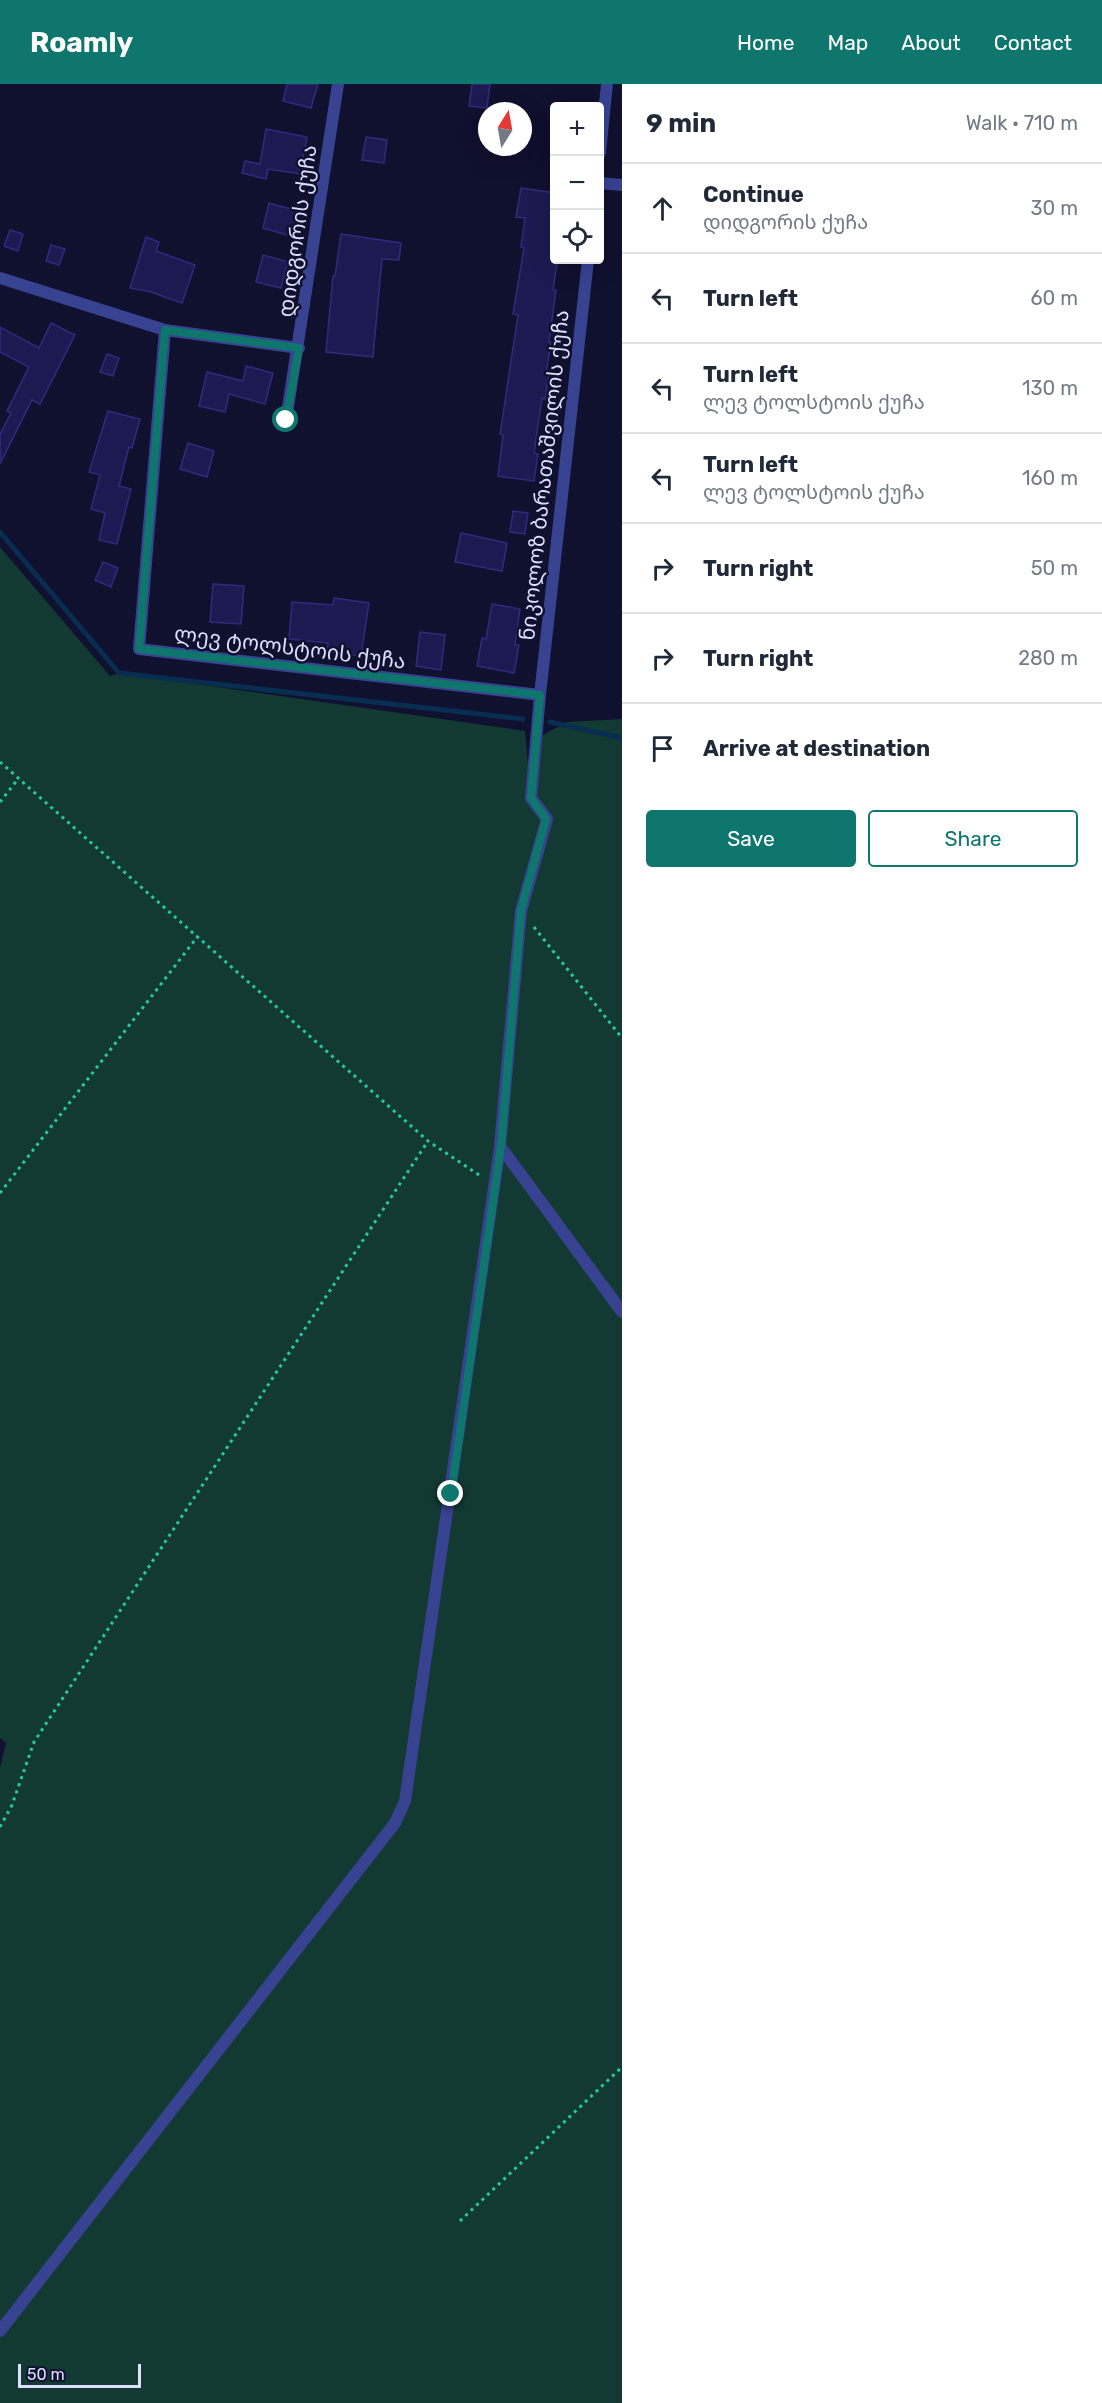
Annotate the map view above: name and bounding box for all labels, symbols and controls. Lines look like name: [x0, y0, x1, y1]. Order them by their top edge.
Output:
text: Roamly: [30, 26, 133, 59]
text: Home: [737, 30, 794, 55]
text: Map: [827, 30, 868, 55]
text: About: [901, 30, 961, 55]
text: Contact: [994, 30, 1072, 55]
north arrow: [478, 102, 532, 156]
map controls: [550, 102, 604, 264]
button: +: [550, 102, 604, 156]
text: 9 min: [646, 108, 716, 139]
text: Walk · 710 m: [966, 111, 1078, 135]
street label: დიდგორის ქუჩა: [273, 143, 322, 319]
button: −: [550, 156, 604, 210]
text: Continue: [703, 181, 804, 208]
icon: ahead: [646, 192, 679, 225]
text: 30 m: [1031, 196, 1078, 220]
button: locate: [550, 210, 604, 264]
text: დიდგორის ქუჩა: [703, 210, 868, 234]
icon: left: [646, 282, 679, 315]
text: Turn left: [703, 285, 798, 312]
text: 60 m: [1031, 286, 1078, 310]
street label: ნიკოლოზ ბარათაშვილის ქუჩა: [514, 309, 575, 642]
text: Turn left: [703, 361, 798, 388]
icon: left: [646, 372, 679, 405]
text: 130 m: [1022, 376, 1078, 400]
text: ლევ ტოლსტოის ქუჩა: [703, 390, 925, 414]
route start: [272, 406, 298, 432]
text: Turn left: [703, 451, 798, 478]
icon: left: [646, 462, 679, 495]
text: 160 m: [1022, 466, 1078, 490]
text: ლევ ტოლსტოის ქუჩა: [703, 480, 925, 504]
icon: right: [646, 552, 679, 585]
text: Turn right: [703, 555, 813, 582]
text: 50 m: [1031, 556, 1078, 580]
street label: ლევ ტოლსტოის ქუჩა: [173, 620, 407, 675]
icon: right: [646, 642, 679, 675]
text: Turn right: [703, 645, 813, 672]
text: 280 m: [1018, 646, 1078, 670]
icon: arrive: [646, 732, 679, 765]
text: Arrive at destination: [703, 735, 930, 762]
button: Save: [646, 810, 856, 867]
button: Share: [868, 810, 1078, 867]
route end: [437, 1480, 463, 1506]
scale bar: [18, 2361, 141, 2388]
text: 50 m: [27, 2365, 65, 2384]

